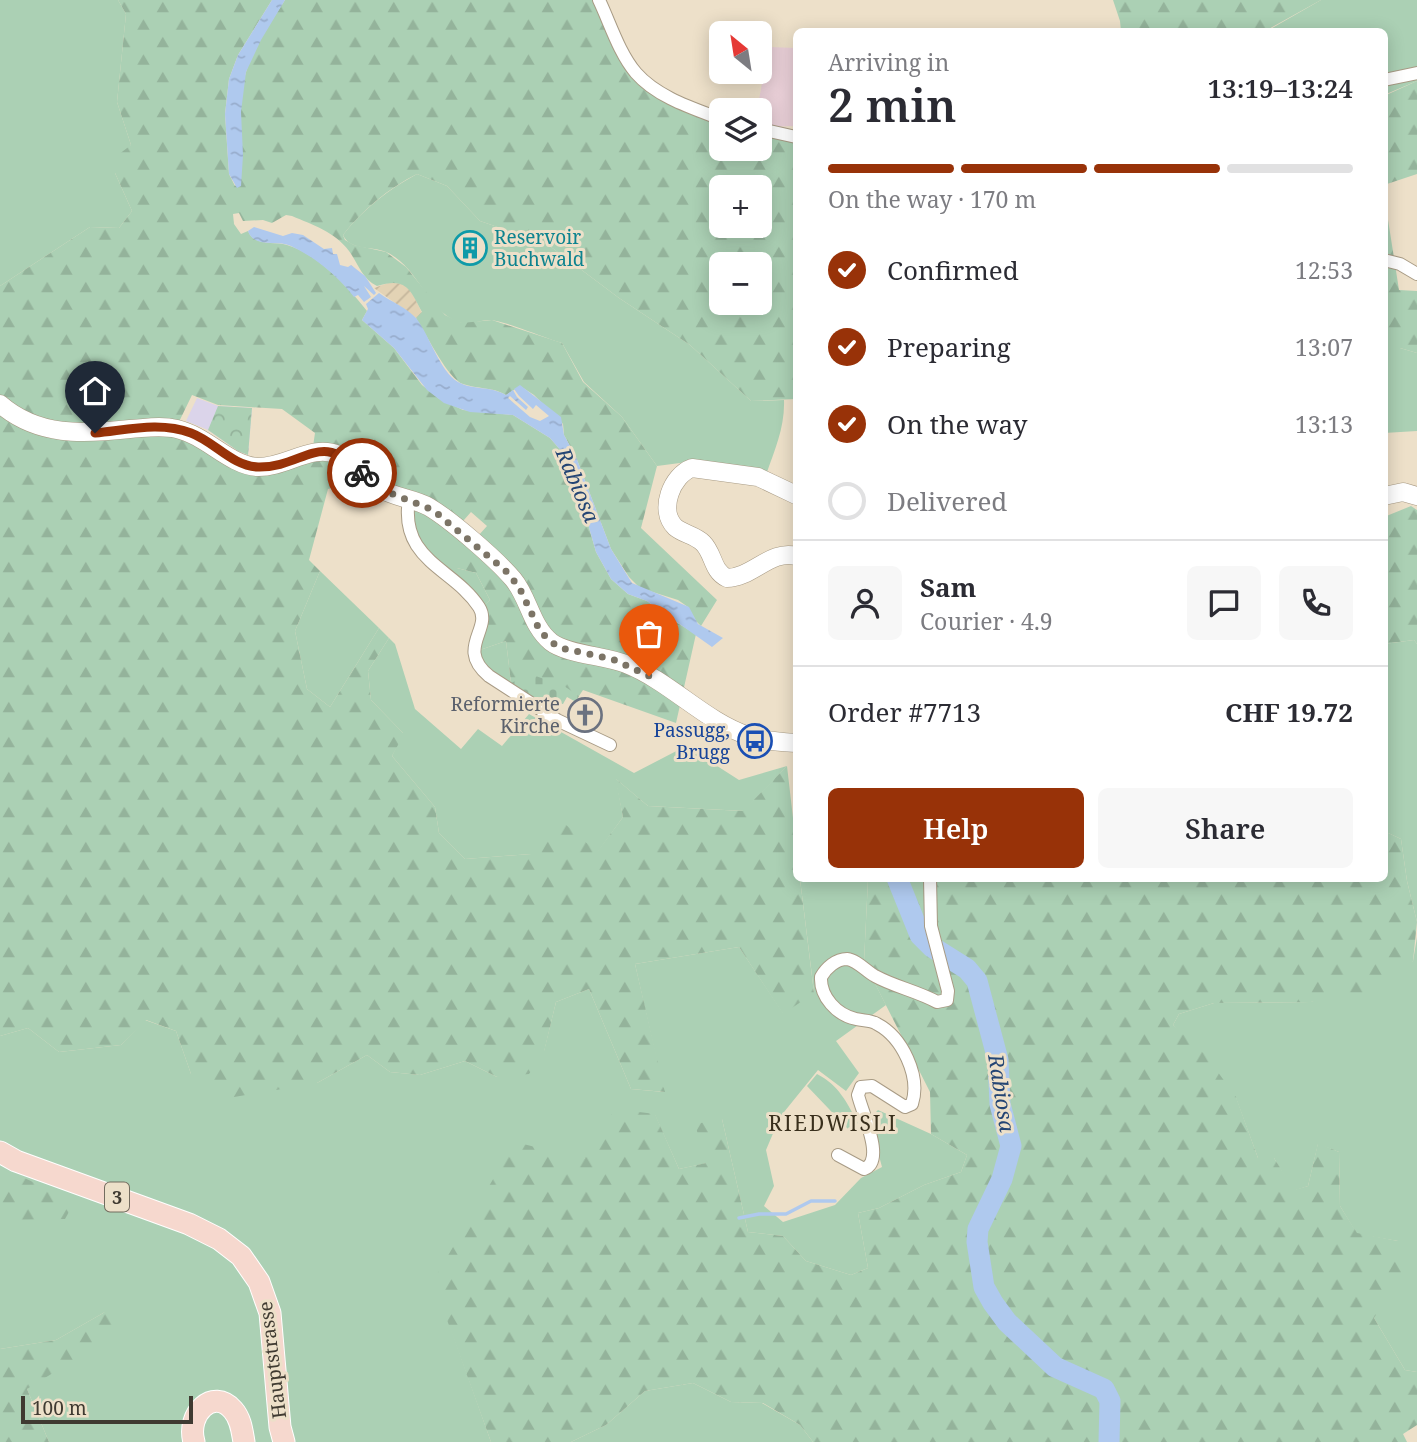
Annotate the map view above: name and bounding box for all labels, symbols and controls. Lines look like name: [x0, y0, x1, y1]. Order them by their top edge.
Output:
north arrow: [709, 21, 772, 84]
map controls: [709, 21, 772, 315]
text: Arriving in: [828, 46, 949, 78]
text: 13:19–13:24: [1207, 70, 1353, 106]
text: 2 min: [828, 73, 956, 135]
button: layers: [709, 98, 772, 161]
button: +: [709, 175, 772, 238]
text: On the way · 170 m: [828, 183, 1036, 215]
place label: Reservoir Buchwald: [494, 224, 585, 272]
building icon: Reservoir Buchwald: [451, 229, 489, 267]
icon: check: [828, 251, 866, 289]
button: −: [709, 252, 772, 315]
text: Confirmed: [887, 252, 1019, 288]
text: 12:53: [1295, 254, 1353, 286]
icon: check: [828, 328, 866, 366]
text: Preparing: [887, 329, 1011, 365]
text: 13:07: [1295, 331, 1353, 363]
pin: [65, 361, 125, 433]
icon: home: [76, 372, 114, 410]
icon: check: [828, 405, 866, 443]
text: On the way: [887, 406, 1027, 442]
text: 13:13: [1295, 408, 1353, 440]
courier: [327, 438, 397, 508]
water label: Rabiosa: [549, 443, 607, 527]
icon: bike: [343, 454, 381, 492]
text: Delivered: [887, 483, 1007, 519]
button: person: [828, 566, 902, 640]
button: chat: [1187, 566, 1261, 640]
button: phone: [1279, 566, 1353, 640]
text: Sam: [920, 569, 976, 605]
pin: [619, 604, 679, 676]
text: Courier · 4.9: [920, 605, 1053, 637]
icon: bag: [630, 615, 668, 653]
place label: Reformierte Kirche: [450, 691, 560, 739]
text: Order #7713: [828, 694, 981, 730]
text: CHF 19.72: [1225, 694, 1353, 730]
church icon: Reformierte Kirche: [566, 696, 604, 734]
place label: Passugg, Brugg: [653, 717, 730, 765]
bus stop icon: Passugg, Brugg: [736, 722, 774, 760]
button: Help: [828, 788, 1084, 868]
button: Share: [1098, 788, 1353, 868]
water label: Rabiosa: [982, 1051, 1022, 1135]
district label: RIEDWISLI: [768, 1109, 898, 1137]
road number: 3: [105, 1182, 129, 1212]
street label: Hauptstrasse: [252, 1300, 292, 1420]
scale bar: [21, 1393, 192, 1425]
text: 100 m: [32, 1395, 87, 1421]

